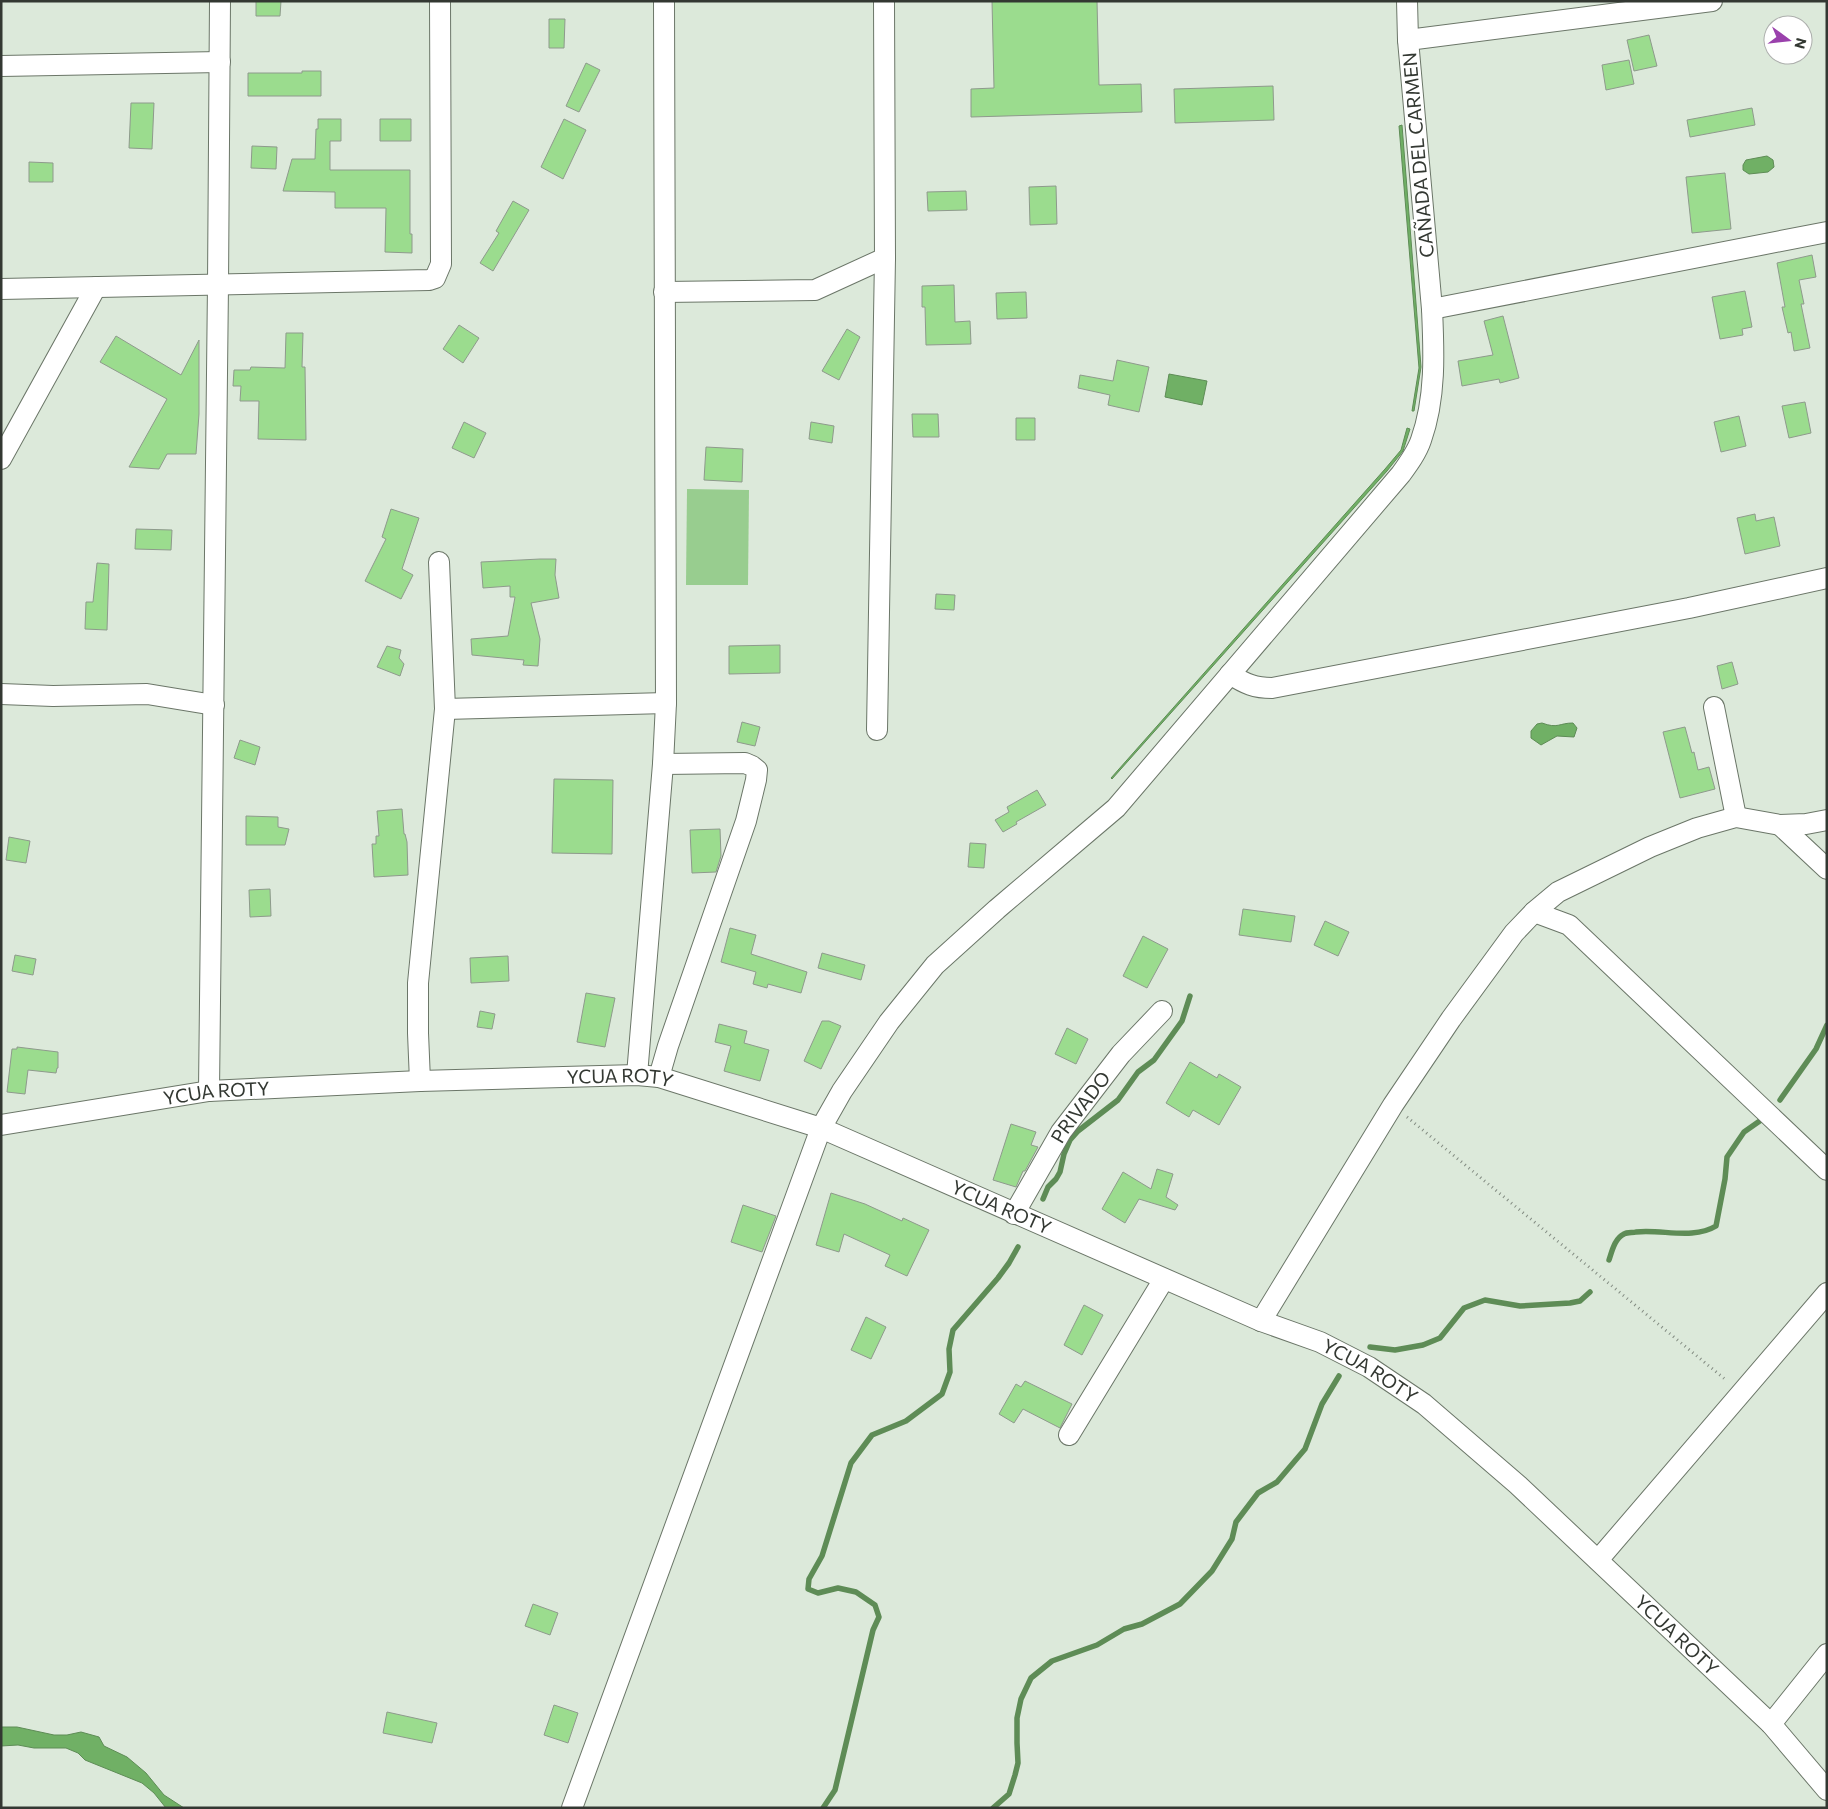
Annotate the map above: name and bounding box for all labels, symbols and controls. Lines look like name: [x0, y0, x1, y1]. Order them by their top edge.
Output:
north arrow: [1763, 15, 1813, 65]
text: N: [1791, 36, 1811, 51]
street label: CAÑADA DEL CARMEN: [1397, 51, 1438, 259]
street label: YCUA ROTY: [566, 1063, 676, 1092]
street label: PRIVADO: [1045, 1066, 1115, 1147]
street label: YCUA ROTY: [162, 1076, 270, 1109]
street label: YCUA ROTY: [948, 1175, 1055, 1239]
street label: YCUA ROTY: [1319, 1333, 1422, 1408]
street label: YCUA ROTY: [1631, 1590, 1724, 1680]

